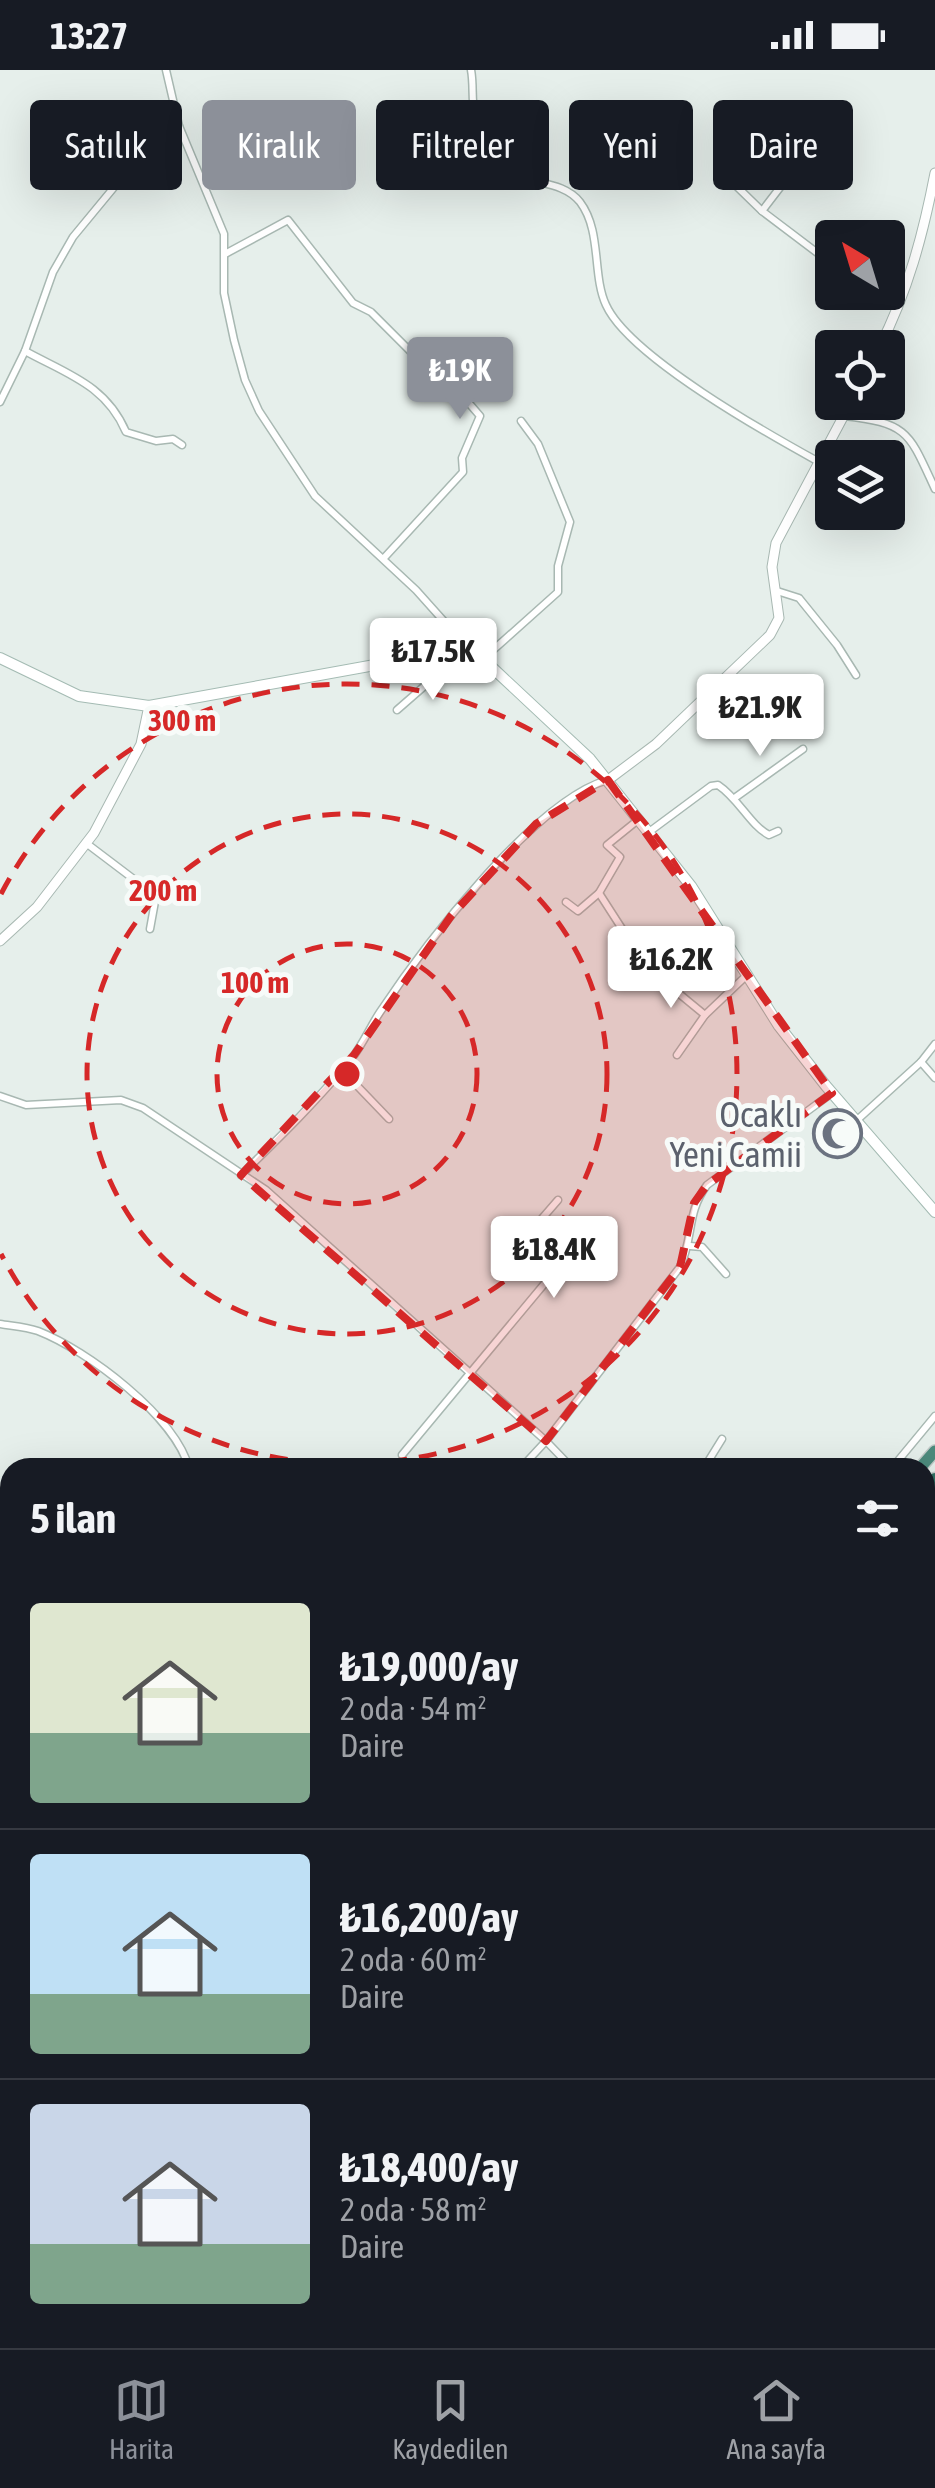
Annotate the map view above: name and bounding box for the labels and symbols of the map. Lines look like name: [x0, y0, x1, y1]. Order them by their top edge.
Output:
north arrow: [815, 220, 905, 310]
pin: ₺19K: [401, 337, 519, 422]
pin: ₺17.5K: [352, 618, 514, 703]
pin: ₺21.9K: [679, 674, 841, 759]
text: 300 m: [148, 703, 216, 737]
text: 200 m: [129, 873, 197, 907]
pin: ₺16.2K: [590, 926, 752, 1011]
text: 100 m: [221, 965, 289, 999]
centre of rings: [329, 1056, 365, 1092]
place label: Ocaklı Yeni Camii: [669, 1094, 802, 1174]
mosque icon: Ocaklı Yeni Camii: [811, 1108, 863, 1160]
pin: ₺18.4K: [473, 1216, 635, 1301]

